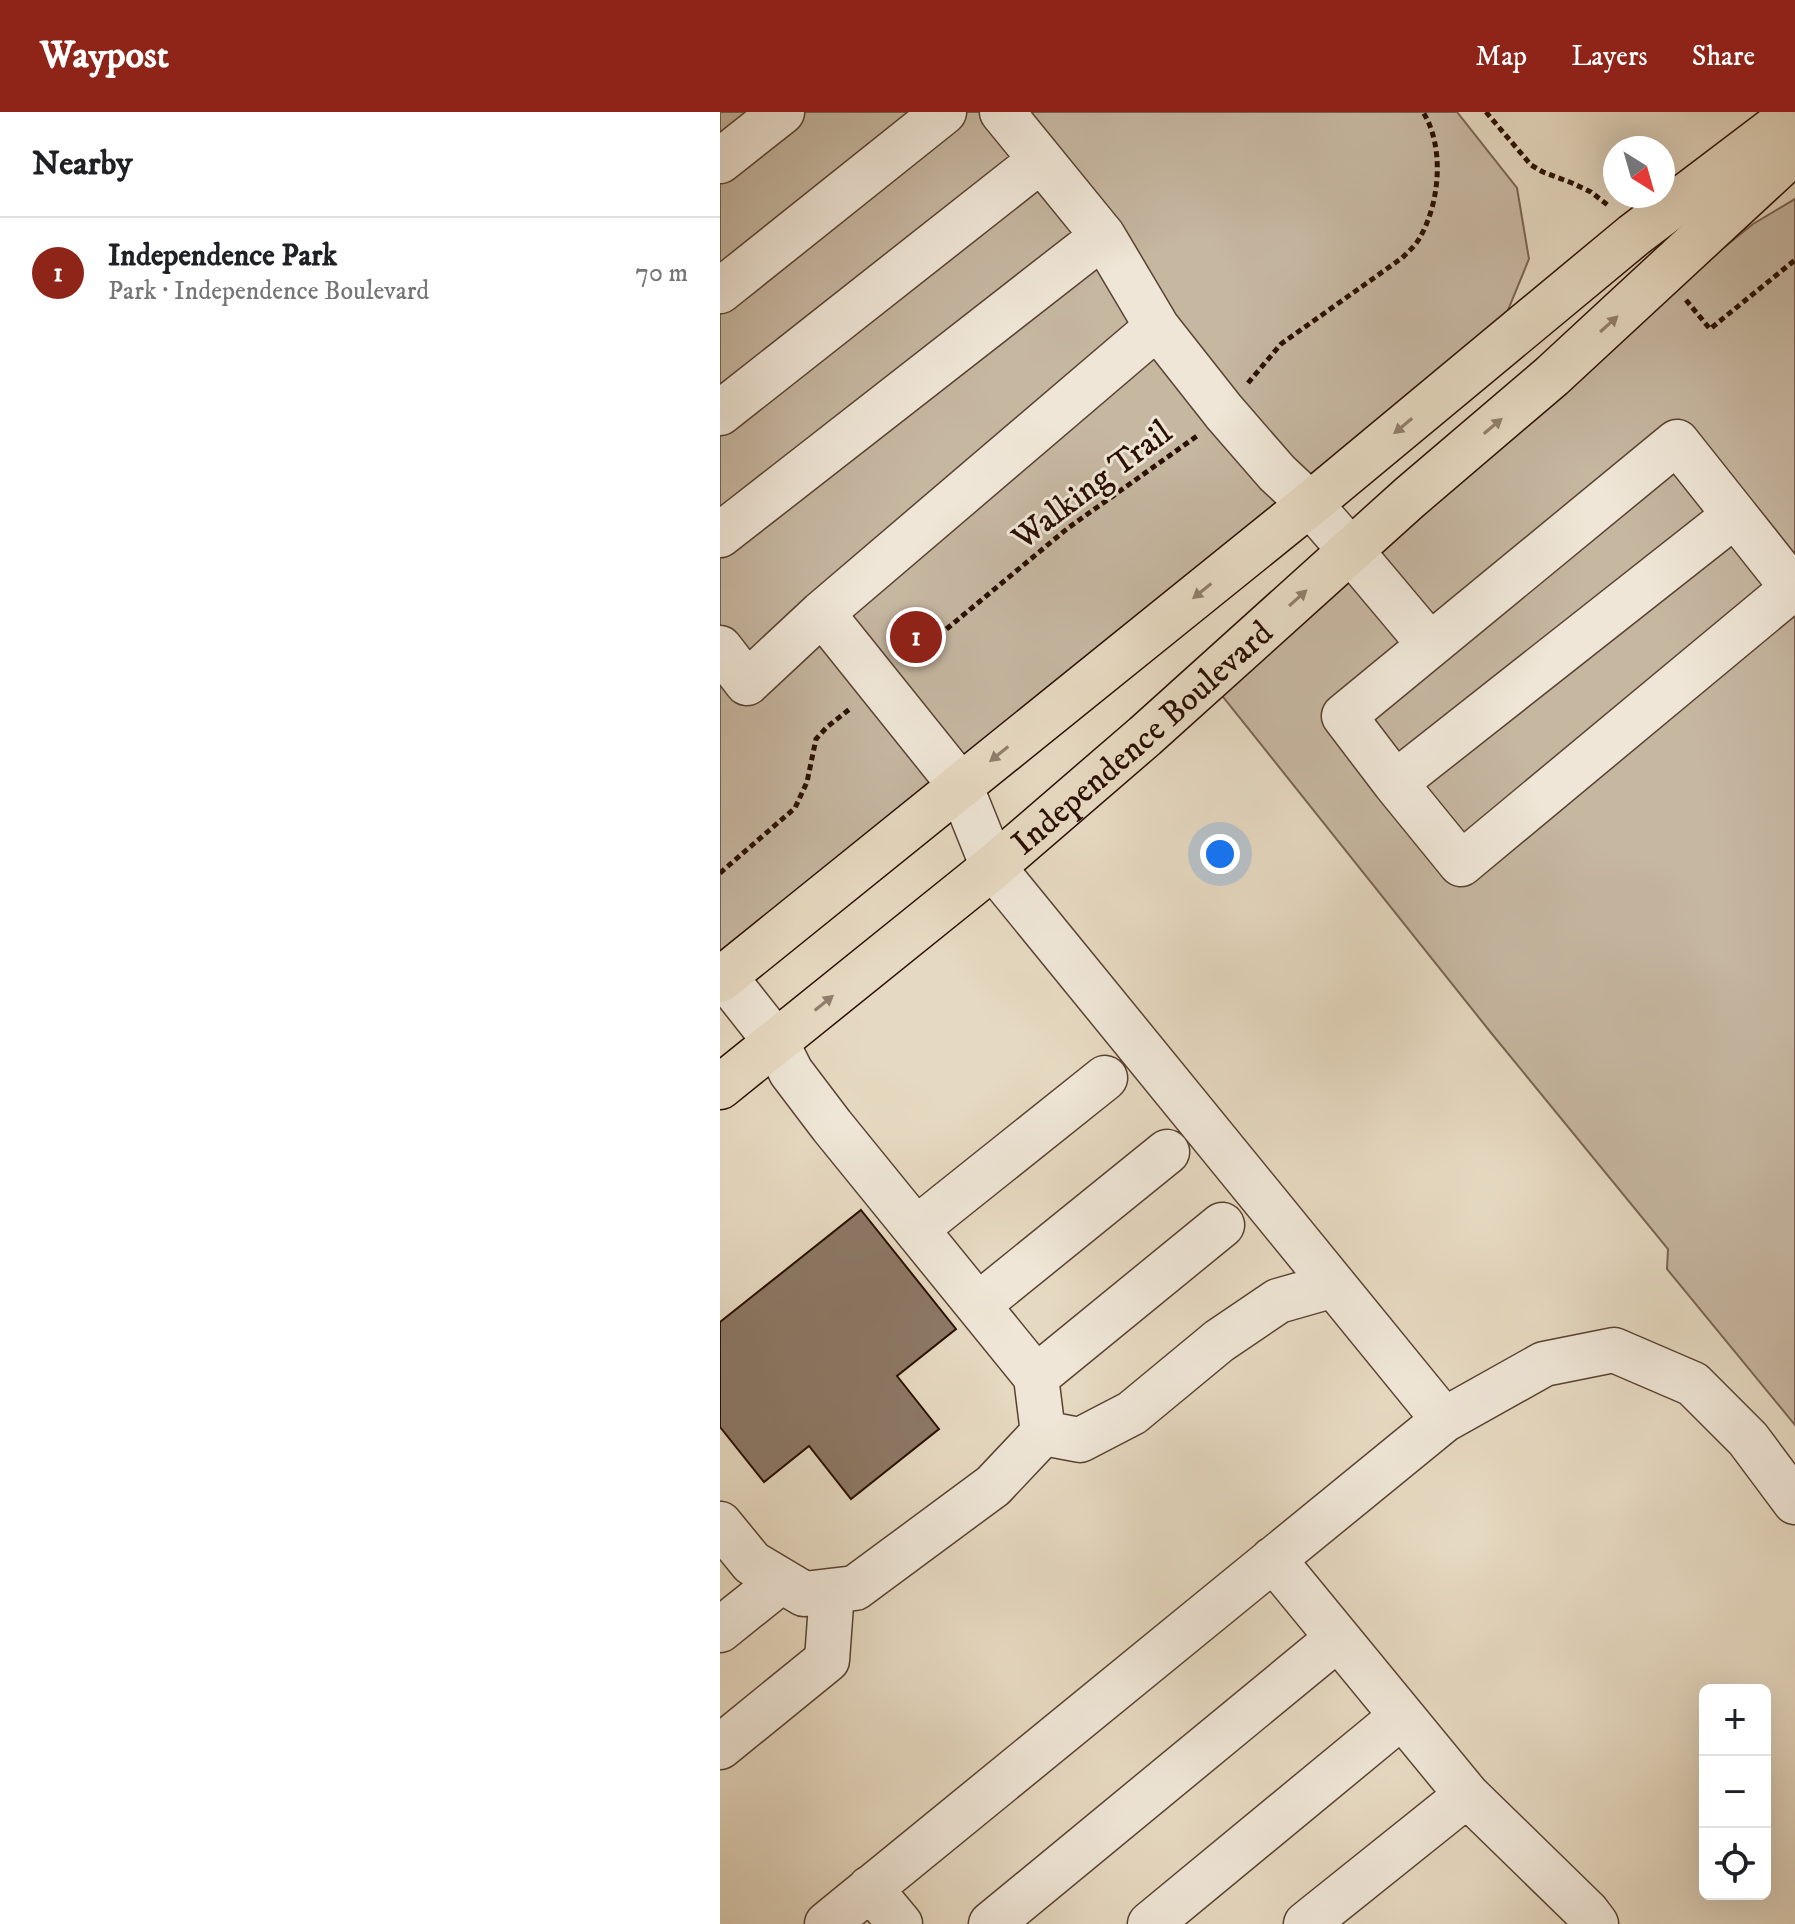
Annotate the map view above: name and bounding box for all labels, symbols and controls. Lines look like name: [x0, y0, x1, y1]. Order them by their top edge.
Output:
text: Waypost: [40, 32, 169, 80]
text: Map: [1476, 39, 1527, 74]
text: Layers: [1571, 39, 1648, 74]
text: Share: [1692, 39, 1755, 74]
north arrow: [1603, 136, 1675, 208]
text: Nearby: [32, 143, 133, 185]
text: Independence Park: [108, 238, 337, 275]
text: 1: [53, 257, 63, 290]
text: 70 m: [635, 257, 688, 290]
text: Park · Independence Boulevard: [108, 275, 429, 308]
one-way arrow: [1599, 315, 1618, 333]
street label: Walking Trail: [1003, 411, 1181, 560]
one-way arrow: [1393, 417, 1413, 434]
one-way arrow: [1483, 418, 1503, 435]
one-way arrow: [1192, 582, 1212, 599]
one-way arrow: [1289, 589, 1308, 607]
pin: 1: [890, 607, 942, 667]
street label: Independence Boulevard: [1004, 612, 1282, 865]
one-way arrow: [989, 745, 1009, 762]
your location: [1200, 834, 1240, 874]
one-way arrow: [814, 995, 834, 1012]
map controls: [1699, 1684, 1771, 1900]
button: +: [1699, 1684, 1771, 1756]
button: −: [1699, 1756, 1771, 1828]
button: locate: [1699, 1828, 1771, 1900]

